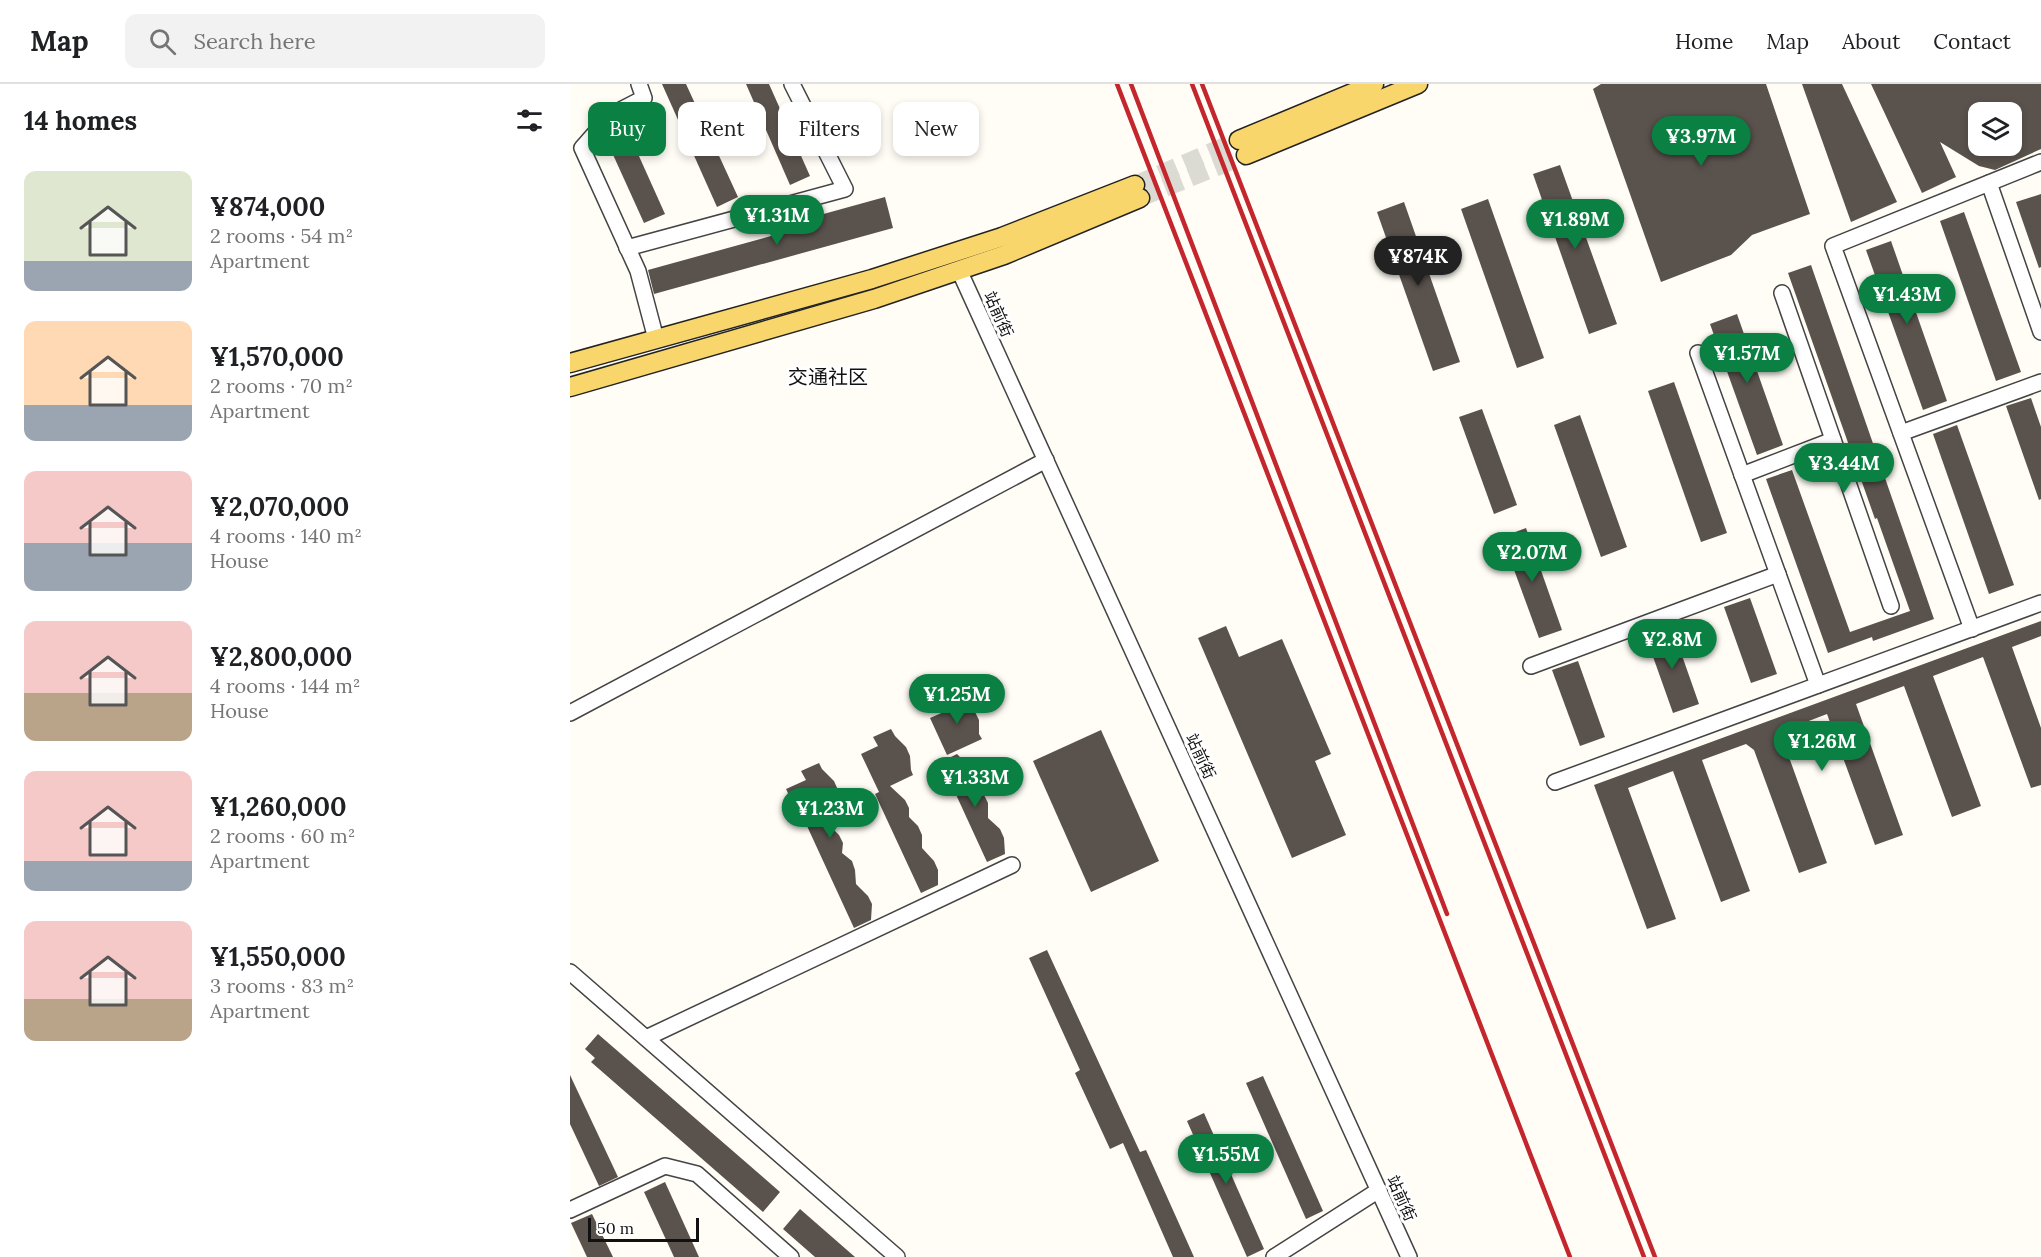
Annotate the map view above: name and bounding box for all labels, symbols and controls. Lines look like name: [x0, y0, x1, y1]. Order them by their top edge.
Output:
search box: [125, 14, 545, 68]
text: Map: [30, 23, 89, 59]
icon: search: [146, 25, 179, 58]
text: Search here: [194, 27, 316, 55]
text: Home: [1675, 28, 1733, 55]
text: Map: [1766, 28, 1809, 55]
text: About: [1842, 28, 1900, 55]
text: Contact: [1933, 28, 2011, 55]
chip: Buy: [588, 102, 666, 156]
chip: Rent: [678, 102, 766, 156]
chip: Filters: [778, 102, 881, 156]
chip: New: [893, 102, 979, 156]
map controls: [1968, 102, 2022, 156]
button: layers: [1968, 102, 2022, 156]
text: 14 homes: [24, 104, 137, 137]
icon: filters: [513, 104, 546, 137]
pin: ¥3.97M: [1652, 116, 1750, 167]
text: ¥3.97M: [1666, 123, 1736, 148]
text: ¥874,000: [210, 190, 325, 223]
icon: home: [72, 195, 144, 267]
pin: ¥1.31M: [728, 195, 826, 246]
pin: ¥1.89M: [1526, 199, 1624, 250]
text: ¥1.31M: [744, 202, 810, 227]
text: ¥1.89M: [1540, 206, 1610, 231]
text: 2 rooms · 54 m²: [210, 223, 353, 248]
pin: ¥874K: [1376, 236, 1460, 287]
text: ¥874K: [1388, 243, 1448, 268]
text: Apartment: [210, 248, 310, 273]
pin: ¥1.43M: [1858, 274, 1956, 325]
text: ¥1.43M: [1873, 281, 1941, 306]
street label: 站前街: [980, 288, 1018, 340]
pin: ¥1.57M: [1698, 333, 1796, 384]
text: ¥1,570,000: [210, 340, 344, 373]
text: ¥1.57M: [1714, 340, 1780, 365]
icon: home: [72, 345, 144, 417]
district label: 交通社区: [788, 364, 868, 389]
text: 2 rooms · 70 m²: [210, 373, 353, 398]
text: Apartment: [210, 398, 310, 423]
pin: ¥3.44M: [1795, 443, 1893, 494]
text: ¥3.44M: [1808, 450, 1880, 475]
text: ¥2,070,000: [210, 490, 349, 523]
icon: home: [72, 495, 144, 567]
text: 4 rooms · 140 m²: [210, 523, 362, 548]
pin: ¥2.07M: [1483, 532, 1581, 583]
text: ¥2.07M: [1497, 539, 1568, 564]
text: House: [210, 548, 269, 573]
pin: ¥2.8M: [1630, 619, 1714, 670]
text: ¥2.8M: [1642, 626, 1702, 651]
text: ¥2,800,000: [210, 640, 352, 673]
icon: home: [72, 645, 144, 717]
text: 4 rooms · 144 m²: [210, 673, 360, 698]
pin: ¥1.25M: [908, 674, 1006, 725]
text: ¥1.25M: [923, 681, 991, 706]
text: House: [210, 698, 269, 723]
pin: ¥1.26M: [1773, 721, 1871, 772]
text: ¥1.26M: [1788, 728, 1856, 753]
street label: 站前街: [1182, 730, 1220, 782]
pin: ¥1.33M: [926, 757, 1024, 808]
text: ¥1.33M: [940, 764, 1010, 789]
pin: ¥1.23M: [781, 788, 879, 839]
text: ¥1,260,000: [210, 790, 346, 823]
icon: home: [72, 795, 144, 867]
text: ¥1.23M: [796, 795, 864, 820]
text: 2 rooms · 60 m²: [210, 823, 355, 848]
text: Apartment: [210, 848, 310, 873]
text: ¥1,550,000: [210, 940, 346, 973]
icon: home: [72, 945, 144, 1017]
text: 3 rooms · 83 m²: [210, 973, 354, 998]
text: Apartment: [210, 998, 310, 1023]
pin: ¥1.55M: [1177, 1134, 1275, 1185]
text: ¥1.55M: [1192, 1141, 1260, 1166]
street label: 站前街: [1383, 1172, 1421, 1224]
scale bar: [588, 1215, 699, 1242]
text: 50 m: [597, 1218, 634, 1238]

